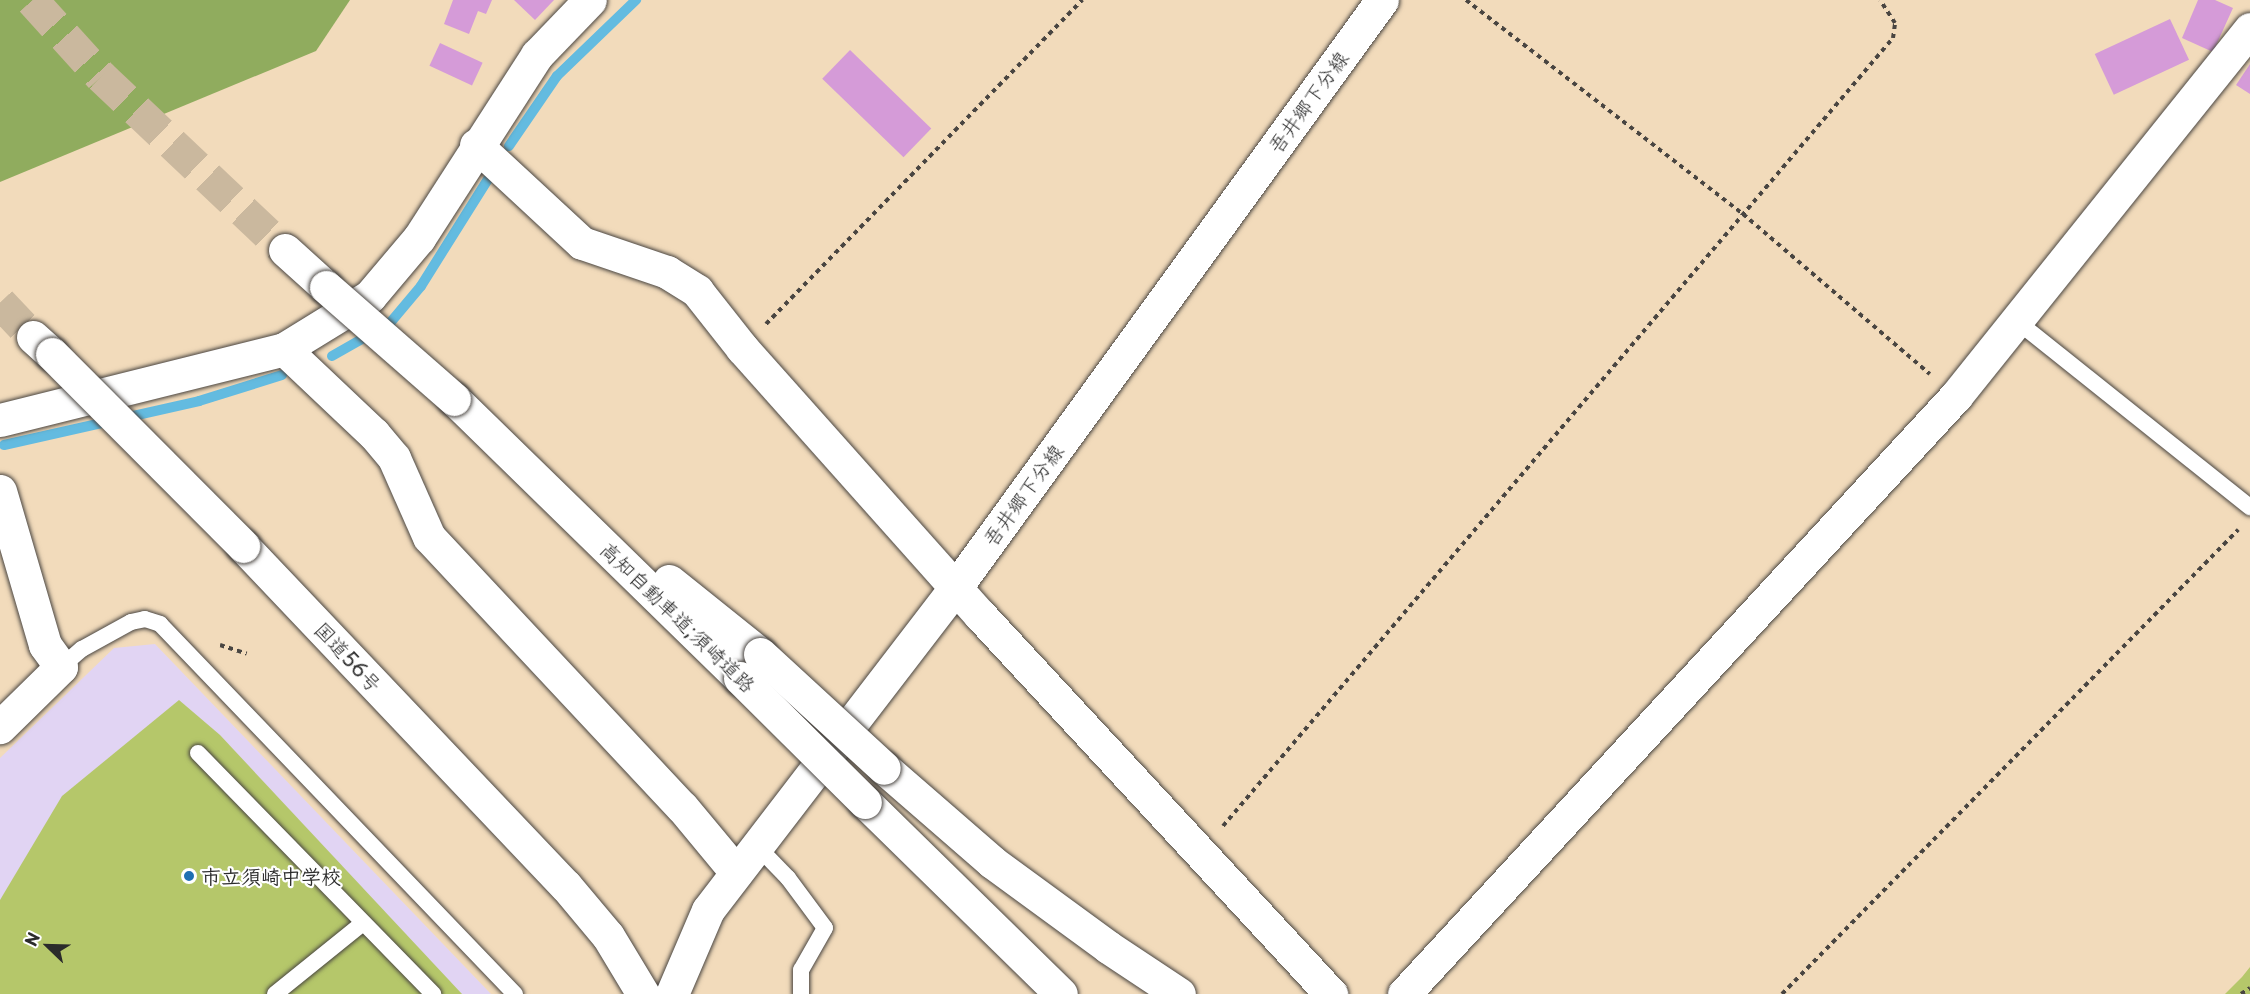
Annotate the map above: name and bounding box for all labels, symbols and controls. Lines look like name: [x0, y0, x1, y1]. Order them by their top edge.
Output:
street label: 吾井郷下分線: [1263, 46, 1353, 158]
street label: 吾井郷下分線: [978, 439, 1068, 551]
street label: 高知自動車道;須崎道路: [596, 537, 760, 697]
street label: 国道56号: [310, 617, 386, 697]
place label: 市立須崎中学校: [201, 864, 341, 888]
marker: 市立須崎中学校: [182, 869, 196, 883]
north arrow: [18, 916, 78, 976]
text: N: [18, 928, 45, 949]

